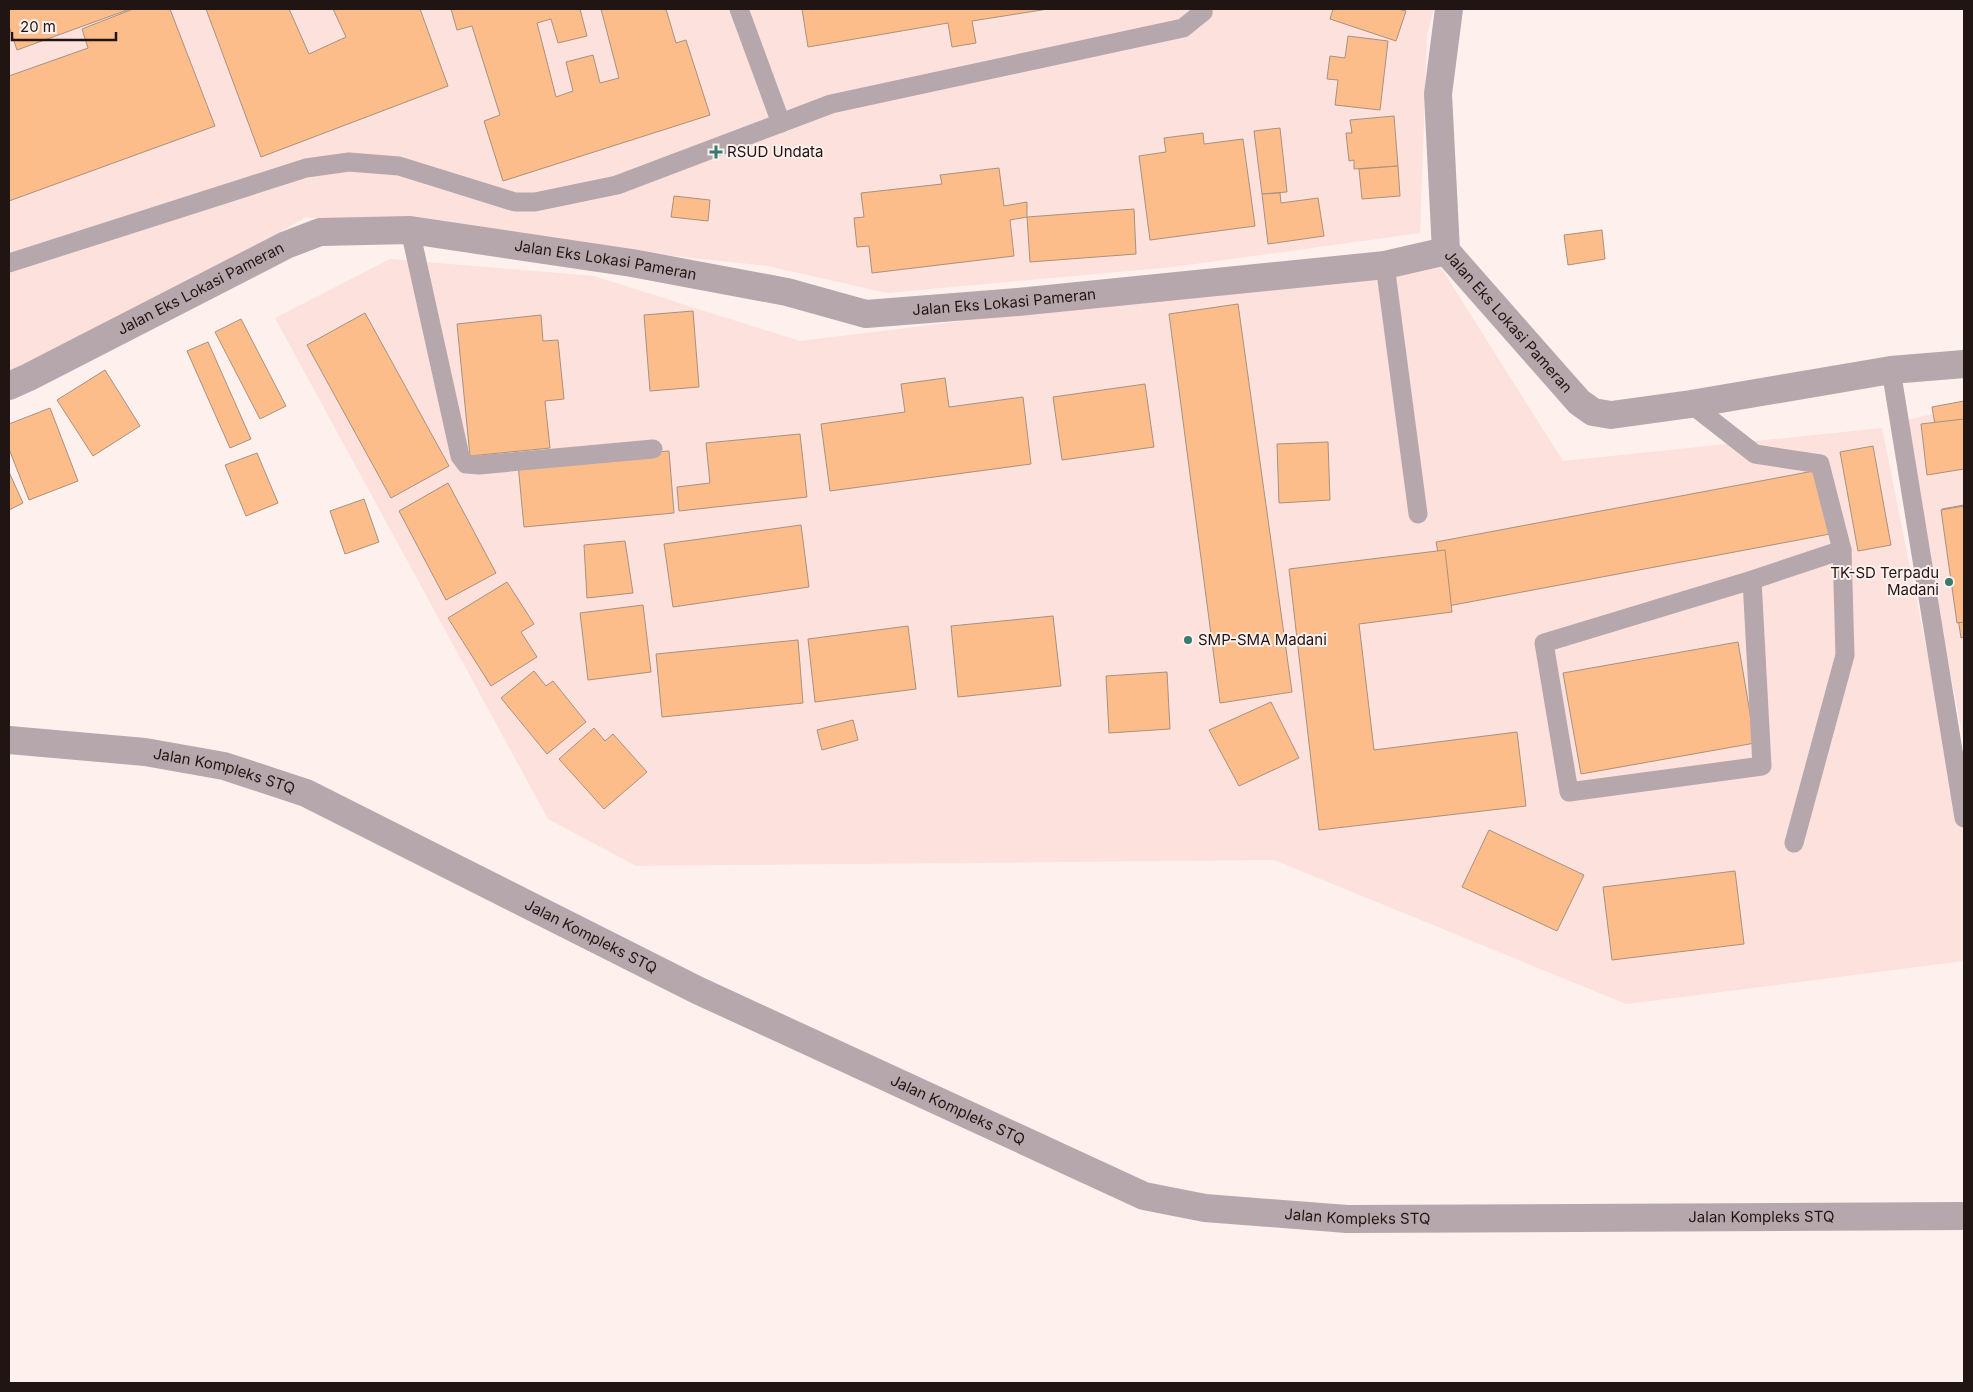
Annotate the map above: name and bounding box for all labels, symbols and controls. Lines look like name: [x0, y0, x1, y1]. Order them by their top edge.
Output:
scale bar: [12, 10, 116, 42]
text: 20 m: [20, 17, 56, 36]
place label: RSUD Undata: [727, 142, 824, 161]
marker: RSUD Undata: [709, 145, 723, 159]
street label: Jalan Eks Lokasi Pameran: [513, 236, 698, 284]
street label: Jalan Eks Lokasi Pameran: [114, 238, 287, 339]
street label: Jalan Eks Lokasi Pameran: [1440, 246, 1577, 397]
street label: Jalan Eks Lokasi Pameran: [911, 284, 1097, 319]
place label: TK-SD Terpadu Madani: [1830, 563, 1939, 599]
marker: TK-SD Terpadu Madani: [1943, 576, 1955, 588]
place label: SMP-SMA Madani: [1198, 630, 1327, 649]
marker: SMP-SMA Madani: [1182, 634, 1194, 646]
street label: Jalan Kompleks STQ: [152, 744, 298, 798]
street label: Jalan Kompleks STQ: [522, 895, 661, 977]
street label: Jalan Kompleks STQ: [888, 1070, 1028, 1149]
street label: Jalan Kompleks STQ: [1284, 1204, 1430, 1228]
street label: Jalan Kompleks STQ: [1688, 1207, 1834, 1226]

